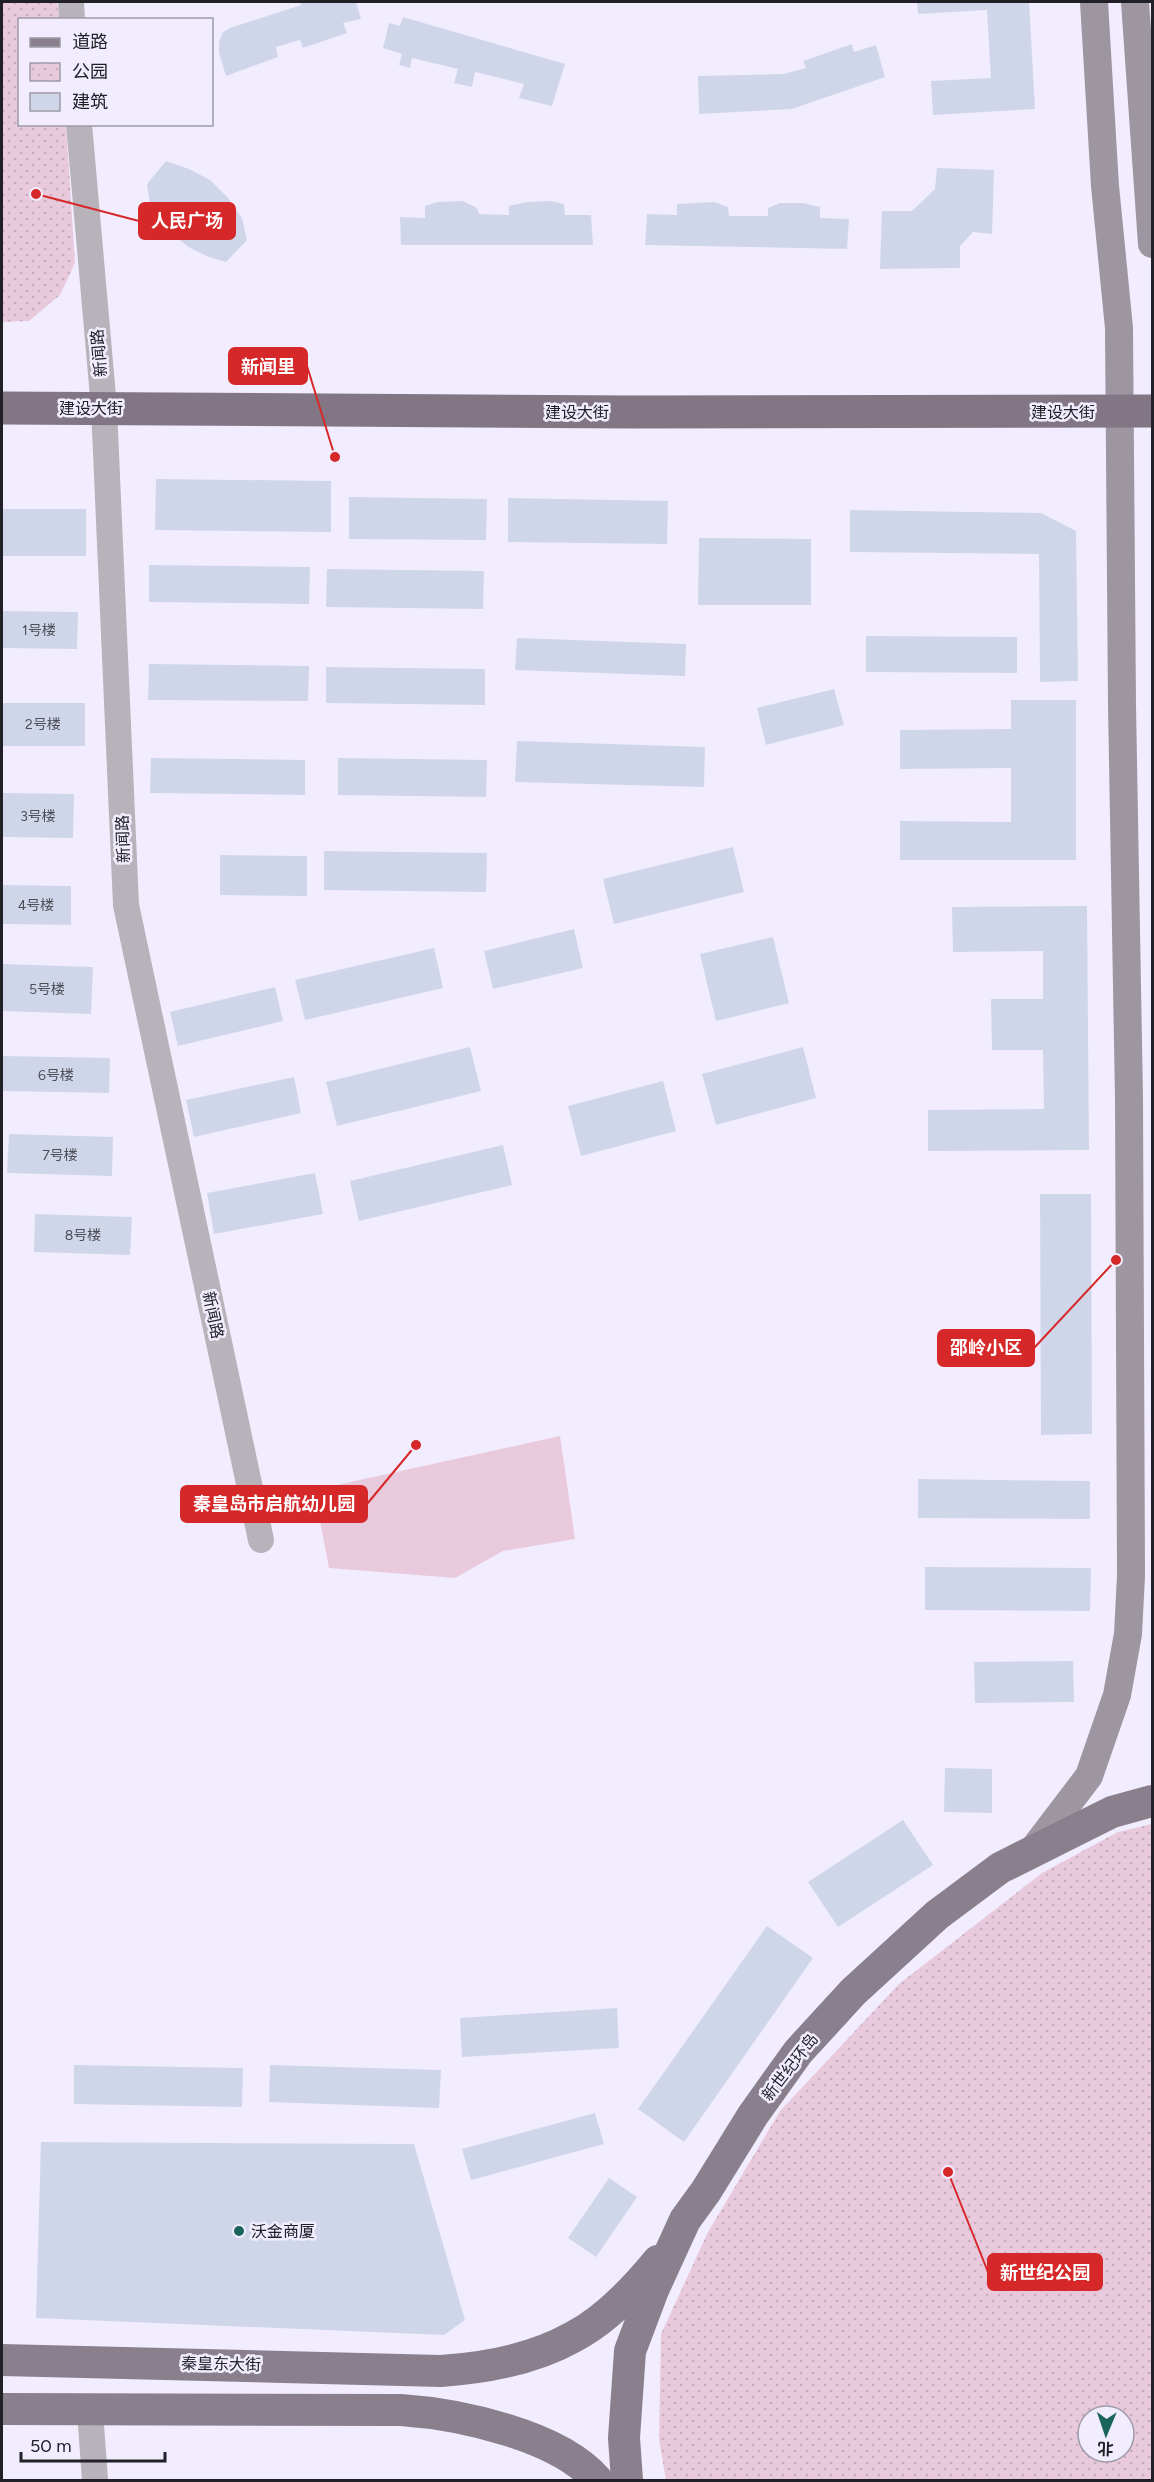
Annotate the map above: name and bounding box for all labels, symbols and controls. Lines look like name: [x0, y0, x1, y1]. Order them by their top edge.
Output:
legend: [18, 18, 213, 126]
text: 道路: [72, 31, 108, 53]
text: 公园: [72, 61, 108, 83]
text: 建筑: [72, 91, 108, 113]
callout: 人民广场: [139, 203, 235, 239]
text: 人民广场: [151, 210, 223, 232]
street label: 新闻路: [87, 328, 111, 378]
callout: 新闻里: [229, 348, 307, 384]
text: 新闻里: [241, 356, 295, 378]
street label: 建设大街: [59, 399, 123, 418]
street label: 建设大街: [545, 403, 609, 422]
street label: 建设大街: [1031, 403, 1095, 422]
house number: 1号楼: [22, 622, 56, 639]
house number: 2号楼: [25, 716, 61, 733]
house number: 3号楼: [20, 808, 56, 825]
street label: 新闻路: [113, 815, 133, 863]
house number: 4号楼: [18, 897, 54, 914]
house number: 5号楼: [29, 981, 65, 998]
house number: 6号楼: [38, 1067, 74, 1084]
house number: 7号楼: [42, 1147, 78, 1164]
house number: 8号楼: [65, 1227, 101, 1244]
street label: 新闻路: [199, 1290, 227, 1340]
callout: 邵岭小区: [938, 1330, 1034, 1366]
text: 邵岭小区: [950, 1337, 1022, 1359]
callout: 秦皇岛市启航幼儿园: [181, 1486, 367, 1522]
text: 秦皇岛市启航幼儿园: [193, 1493, 355, 1515]
street label: 新世纪环岛: [758, 2030, 822, 2104]
place label: 沃金商厦: [251, 2222, 315, 2241]
marker: 沃金商厦: [232, 2224, 246, 2238]
callout: 新世纪公园: [988, 2254, 1102, 2290]
text: 新世纪公园: [1000, 2262, 1090, 2284]
street label: 秦皇东大街: [181, 2354, 261, 2374]
north arrow: [1076, 2404, 1136, 2464]
scale bar: [21, 2425, 165, 2463]
text: 50 m: [30, 2435, 72, 2457]
text: 北: [1097, 2439, 1114, 2458]

